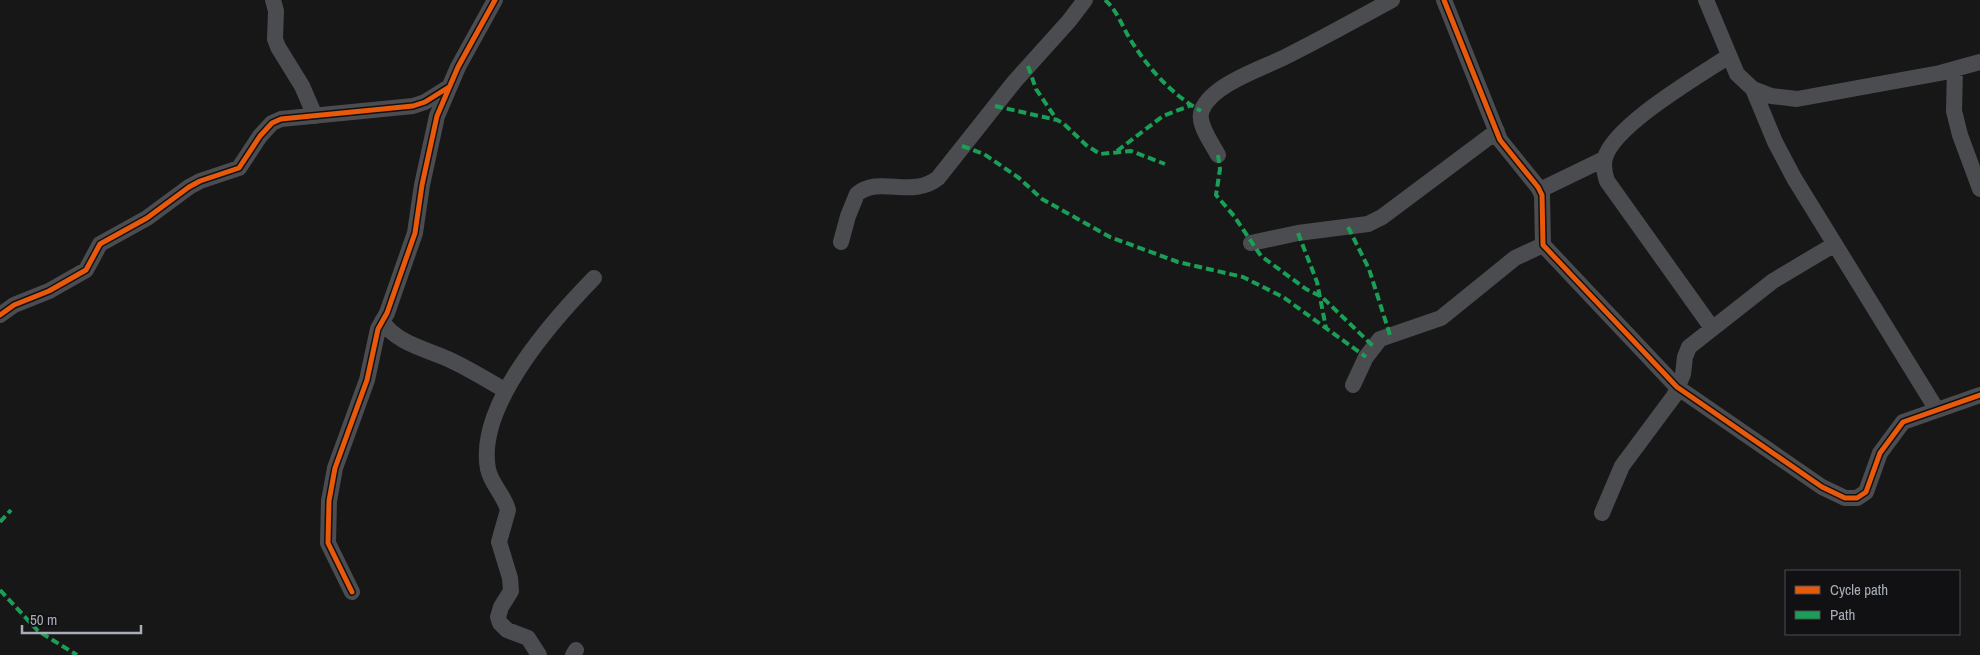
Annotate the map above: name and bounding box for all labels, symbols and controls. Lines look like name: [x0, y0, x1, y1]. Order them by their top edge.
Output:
legend: [1785, 570, 1960, 635]
text: Cycle path: [1830, 579, 1888, 600]
scale bar: [22, 602, 141, 634]
text: Path: [1830, 604, 1855, 625]
text: 50 m: [30, 609, 57, 630]

